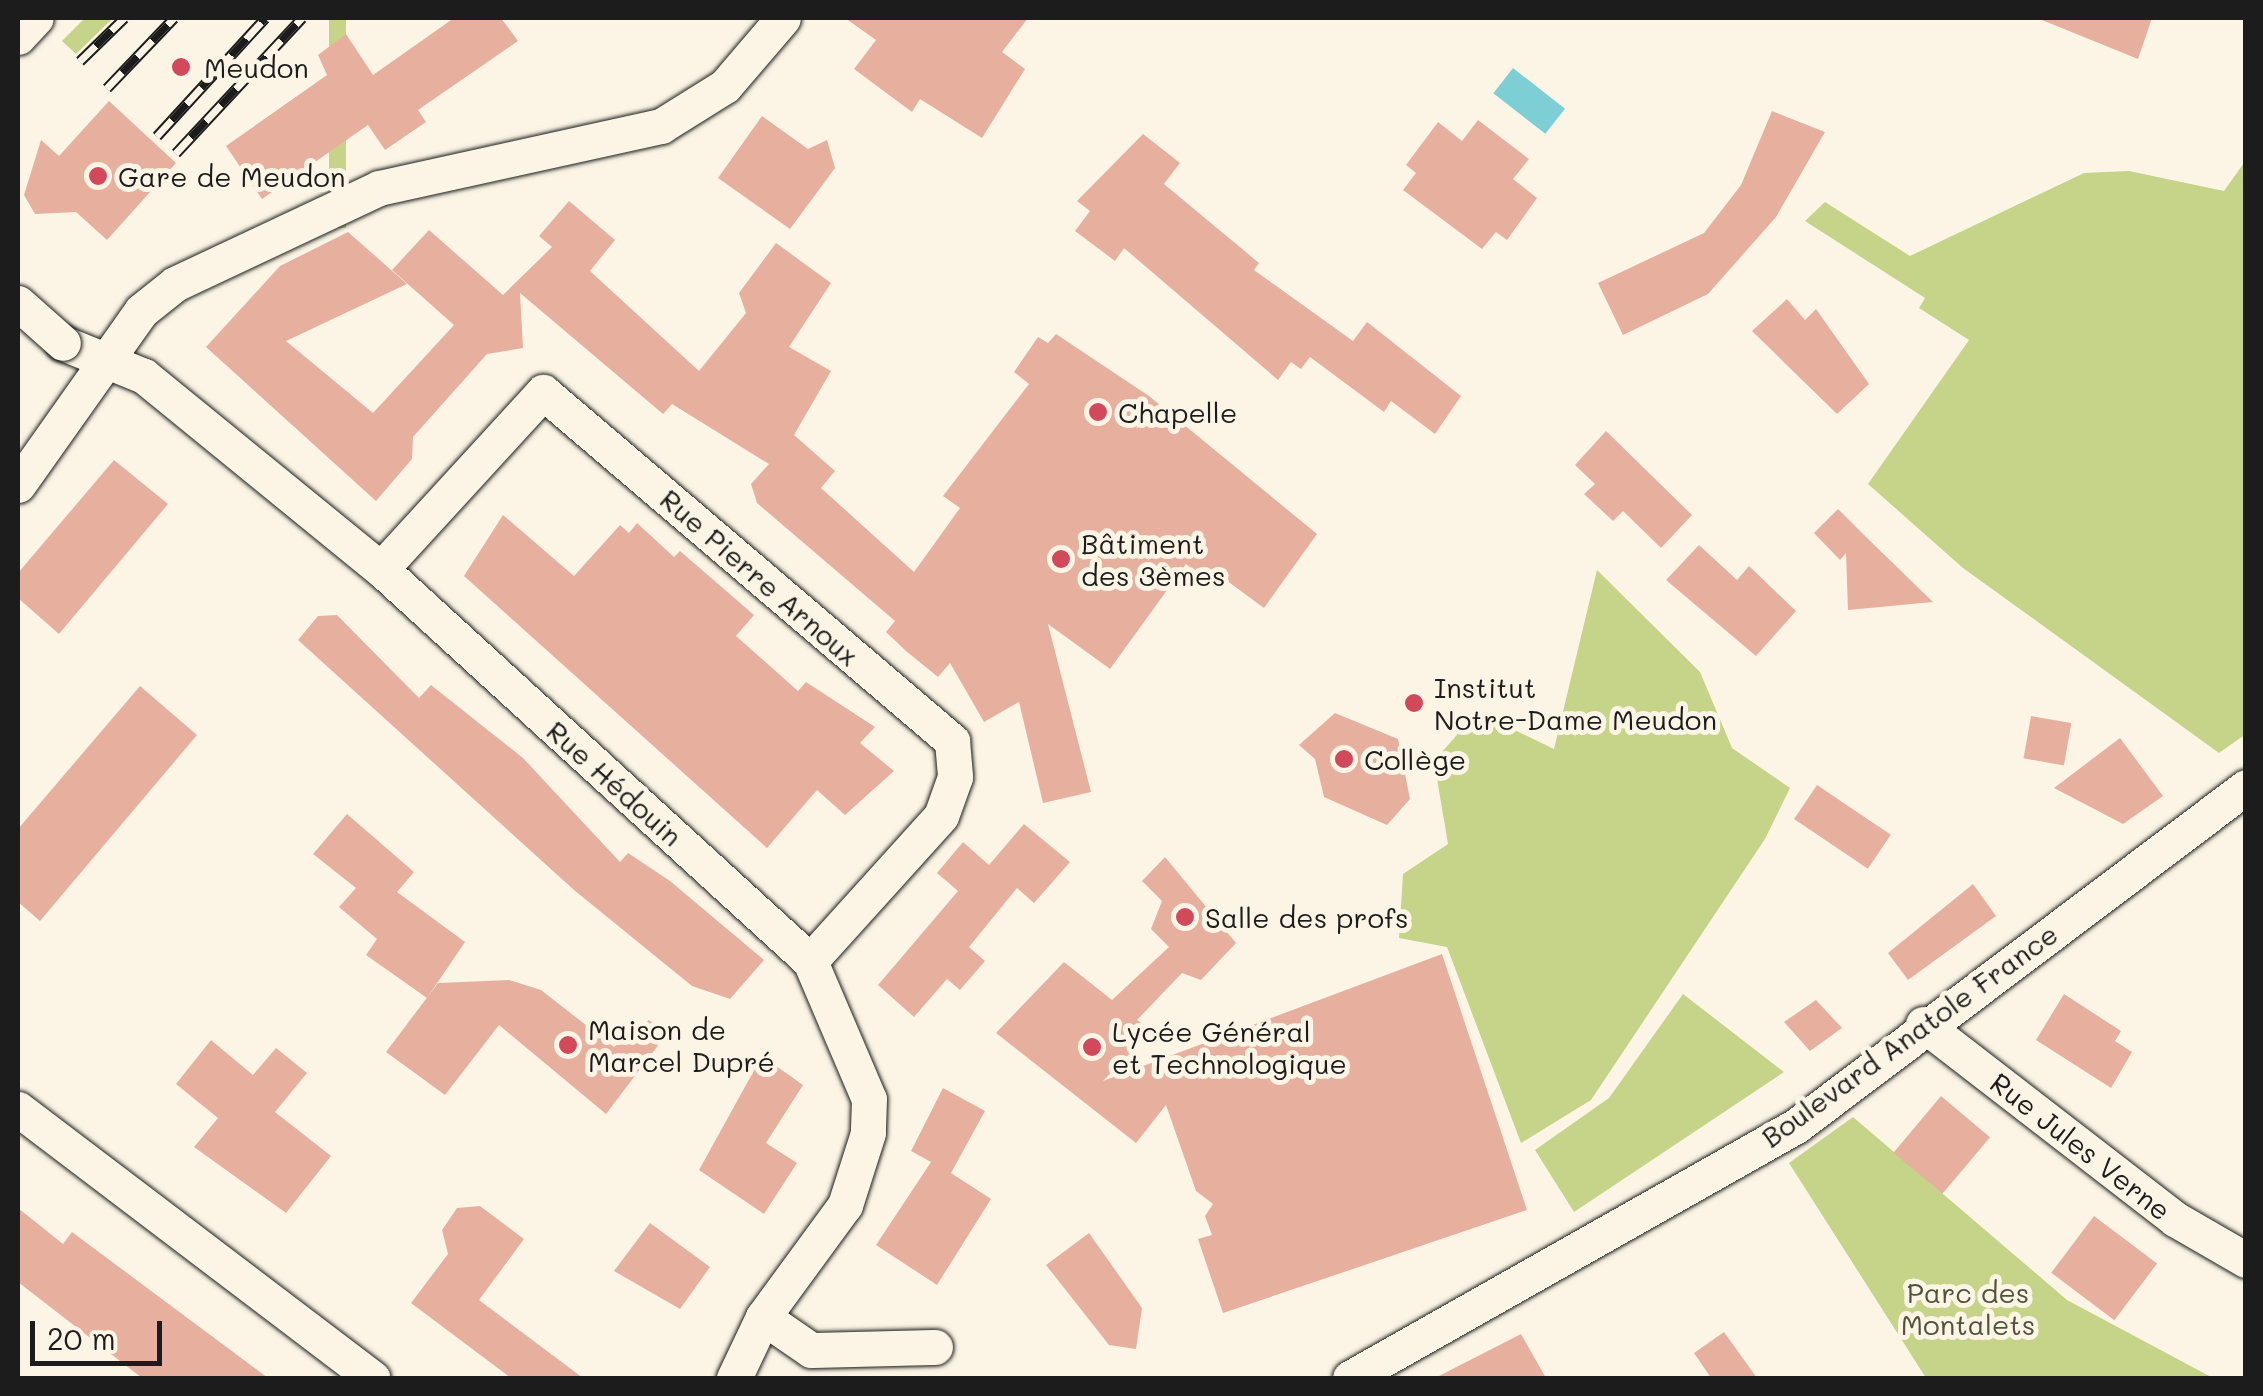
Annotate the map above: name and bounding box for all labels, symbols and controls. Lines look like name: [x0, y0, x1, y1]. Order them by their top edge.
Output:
place label: Meudon: [204, 50, 309, 84]
marker: Meudon: [168, 54, 194, 80]
place label: Gare de Meudon: [118, 159, 345, 193]
marker: Gare de Meudon: [87, 165, 109, 187]
place label: Chapelle: [1118, 395, 1237, 429]
marker: Chapelle: [1087, 401, 1109, 423]
street label: Rue Pierre Arnoux: [654, 482, 866, 672]
place label: Bâtiment des 3èmes: [1081, 526, 1226, 592]
marker: Bâtiment des 3èmes: [1050, 548, 1072, 570]
place label: Institut Notre-Dame Meudon: [1434, 670, 1717, 736]
marker: Institut Notre-Dame Meudon: [1403, 692, 1425, 714]
street label: Rue Hédouin: [540, 713, 690, 853]
place label: Collège: [1364, 742, 1466, 776]
marker: Collège: [1333, 748, 1355, 770]
place label: Salle des profs: [1205, 900, 1409, 934]
marker: Salle des profs: [1174, 906, 1196, 928]
street label: Boulevard Anatole France: [1754, 916, 2064, 1154]
place label: Maison de Marcel Dupré: [588, 1012, 775, 1078]
place label: Lycée Général et Technologique: [1112, 1014, 1347, 1080]
marker: Maison de Marcel Dupré: [557, 1034, 579, 1056]
marker: Lycée Général et Technologique: [1081, 1036, 1103, 1058]
street label: Rue Jules Verne: [1984, 1065, 2178, 1227]
park label: Parc des Montalets: [1901, 1275, 2035, 1341]
scale bar: [35, 1301, 168, 1363]
text: 20 m: [47, 1318, 116, 1358]

